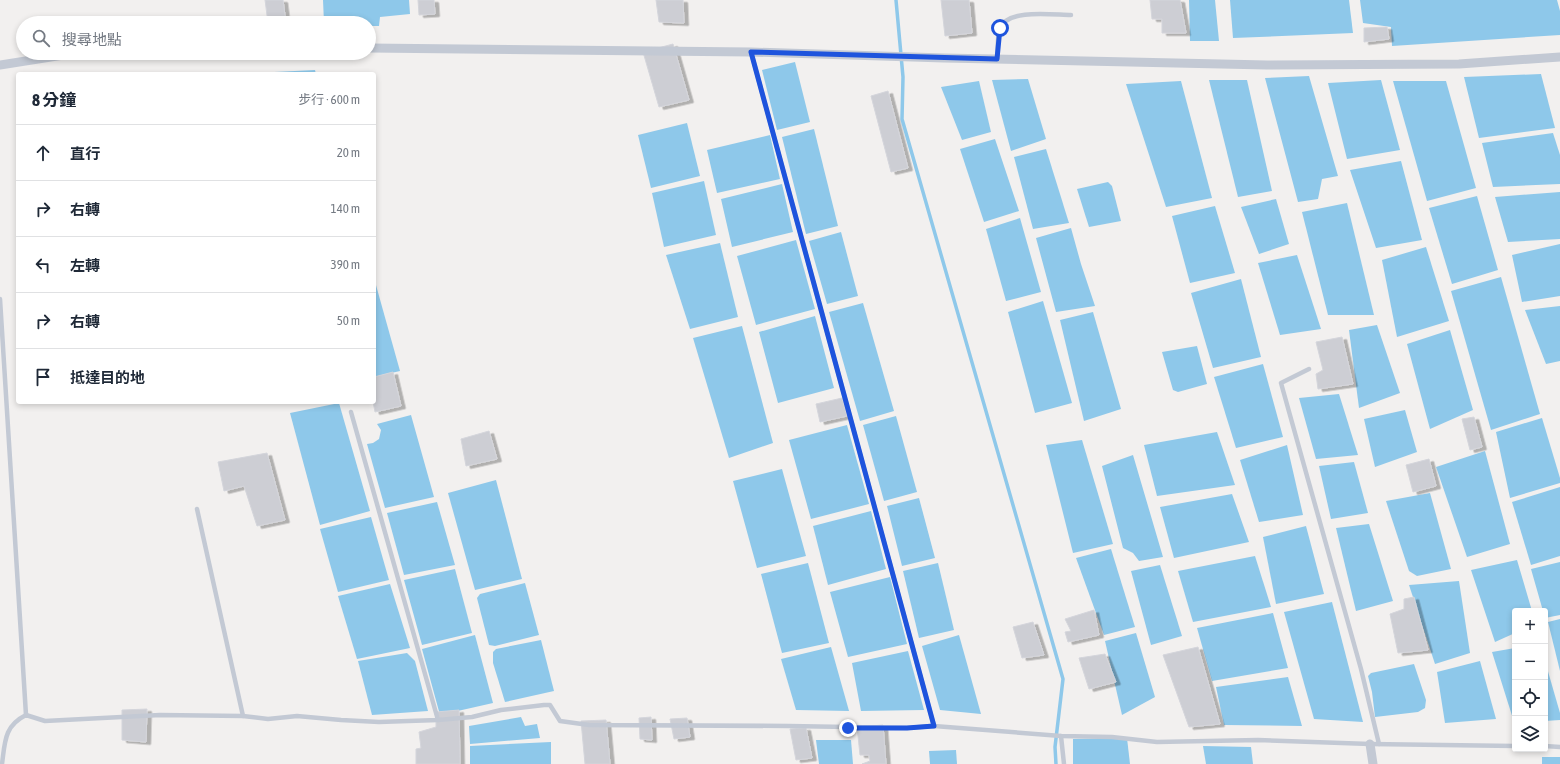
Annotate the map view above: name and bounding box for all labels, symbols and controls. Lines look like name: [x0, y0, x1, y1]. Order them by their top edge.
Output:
search box: [16, 16, 376, 60]
route start: [991, 19, 1009, 37]
icon: search: [30, 27, 52, 49]
text: 搜尋地點: [62, 31, 122, 48]
text: 8 分鐘: [32, 90, 76, 110]
text: 步行 · 600 m: [298, 92, 360, 107]
icon: ahead: [32, 142, 54, 164]
text: 直行: [70, 145, 100, 162]
text: 20 m: [337, 145, 360, 160]
icon: right: [32, 198, 54, 220]
text: 右轉: [70, 201, 100, 218]
text: 140 m: [331, 201, 360, 216]
icon: left: [32, 254, 54, 276]
text: 左轉: [70, 257, 100, 274]
text: 390 m: [331, 257, 360, 272]
icon: right: [32, 310, 54, 332]
text: 右轉: [70, 313, 100, 330]
text: 50 m: [337, 313, 360, 328]
icon: arrive: [32, 366, 54, 388]
text: 抵達目的地: [70, 369, 145, 386]
map controls: [1512, 608, 1548, 752]
button: +: [1512, 608, 1548, 644]
button: −: [1512, 644, 1548, 680]
button: locate: [1512, 680, 1548, 716]
button: layers: [1512, 716, 1548, 752]
route end: [839, 719, 857, 737]

